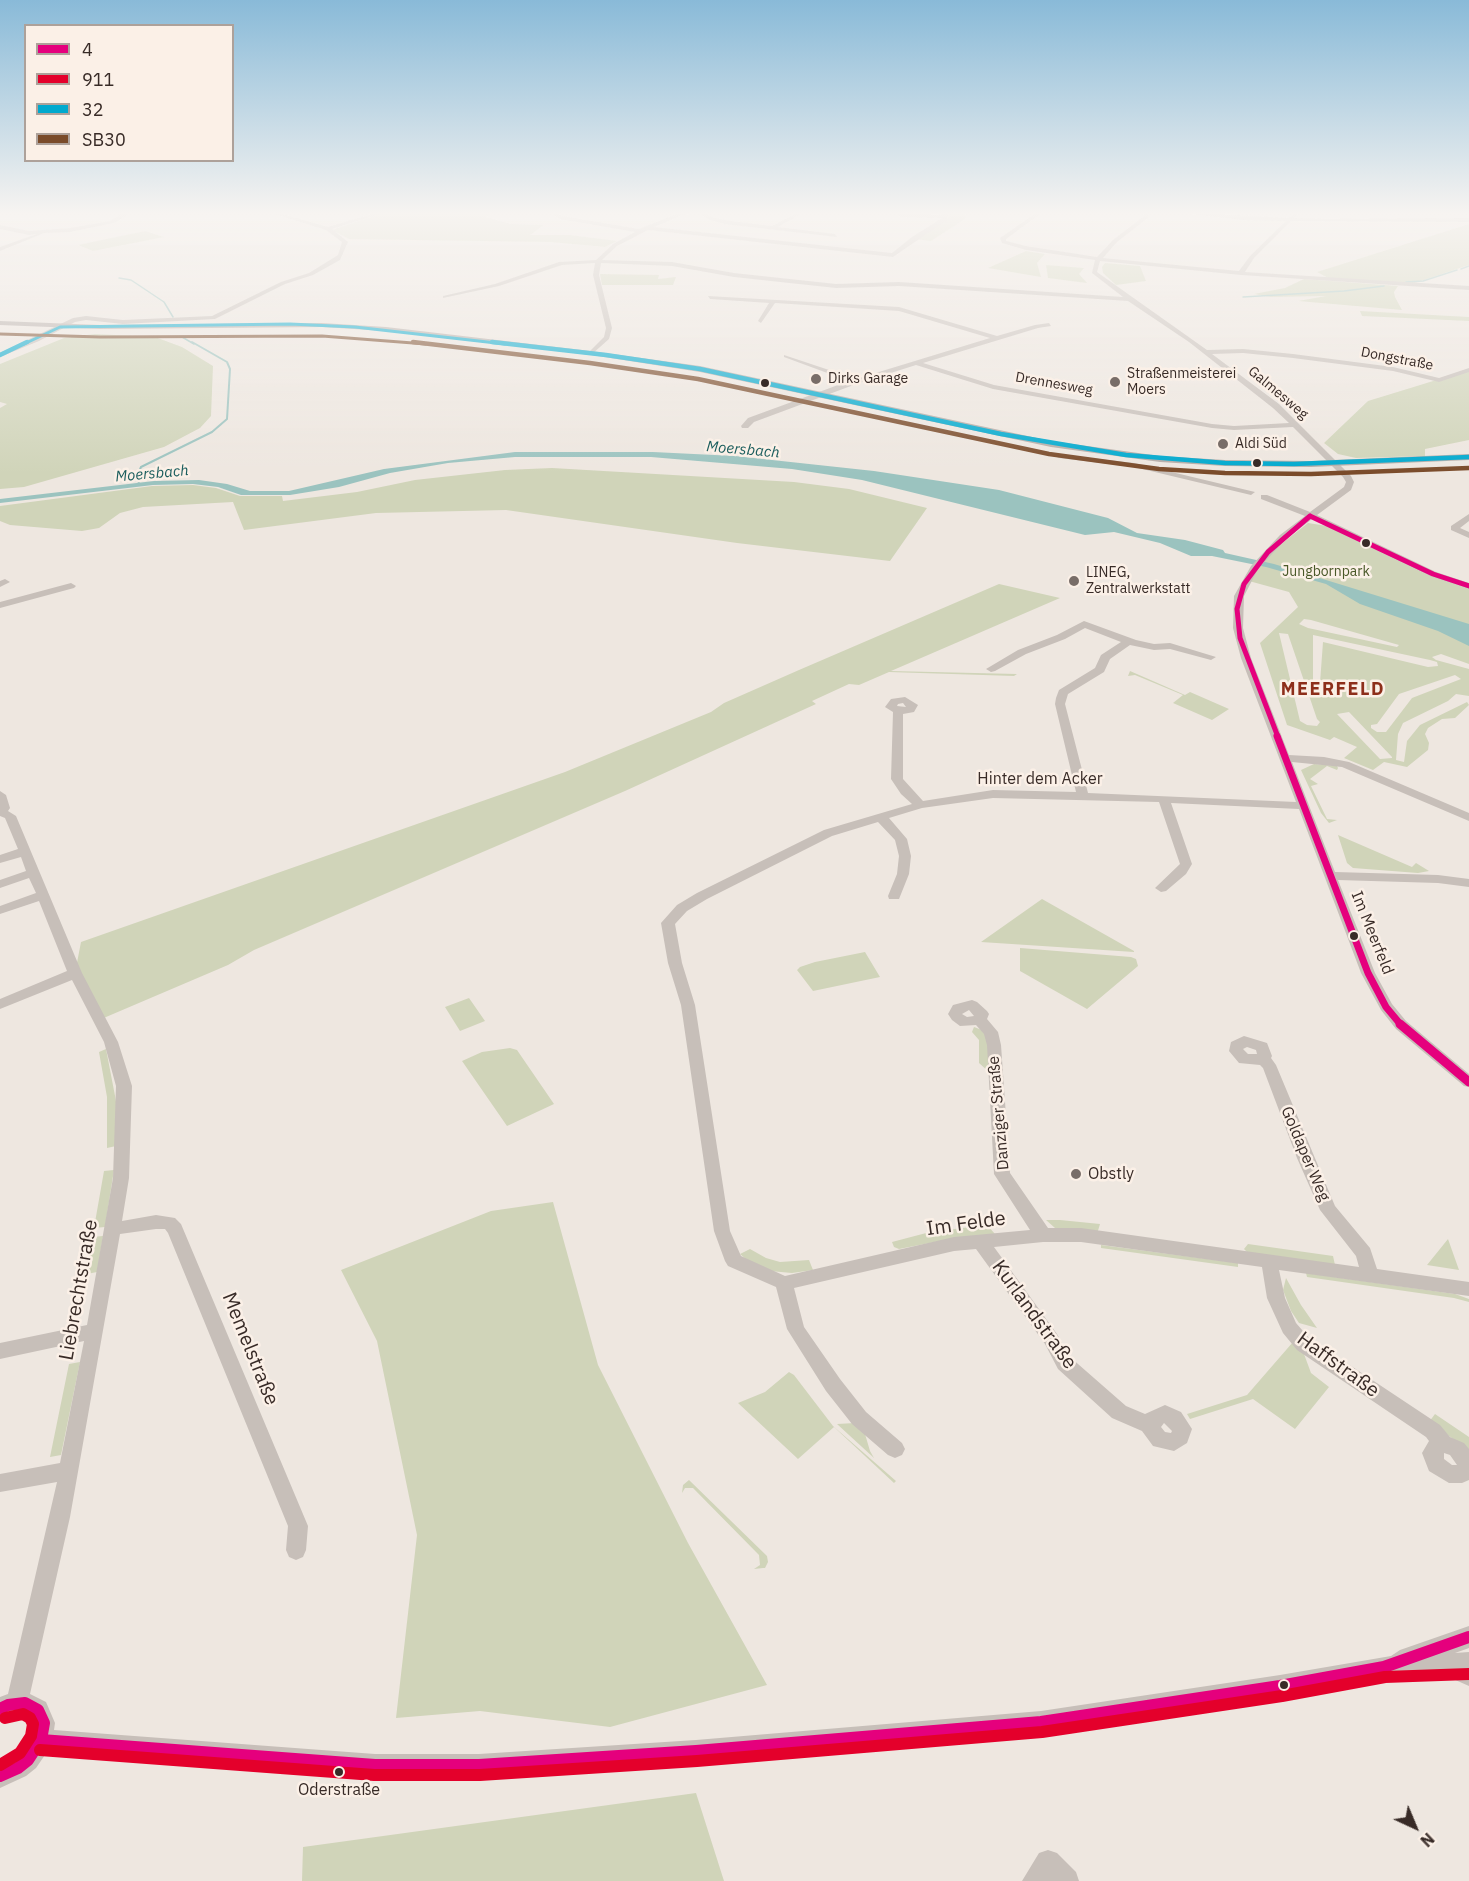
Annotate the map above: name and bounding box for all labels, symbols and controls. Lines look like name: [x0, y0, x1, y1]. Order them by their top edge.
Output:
legend: [24, 24, 234, 162]
text: 4: [82, 38, 93, 61]
text: 911: [82, 68, 114, 91]
text: 32: [82, 98, 104, 121]
text: SB30: [82, 128, 126, 151]
street label: Dongstraße: [1359, 344, 1435, 374]
street label: Galmesweg: [1244, 363, 1312, 423]
place label: Straßenmeisterei Moers: [1127, 366, 1236, 398]
street label: Drennesweg: [1014, 369, 1094, 399]
place label: Dirks Garage: [828, 371, 908, 387]
marker: Dirks Garage: [809, 372, 823, 386]
marker: Straßenmeisterei Moers: [1108, 375, 1122, 389]
unlabelled marker: [759, 377, 771, 389]
place label: Aldi Süd: [1235, 436, 1287, 452]
marker: Aldi Süd: [1216, 437, 1230, 451]
water label: Moersbach: [706, 438, 780, 462]
unlabelled marker: [1251, 457, 1263, 469]
water label: Moersbach: [115, 462, 189, 486]
unlabelled marker: [1360, 537, 1372, 549]
park label: Jungbornpark: [1282, 564, 1370, 580]
place label: LINEG, Zentralwerkstatt: [1086, 565, 1190, 598]
marker: LINEG, Zentralwerkstatt: [1067, 574, 1081, 588]
district label: MEERFELD: [1281, 679, 1385, 701]
street label: Hinter dem Acker: [977, 769, 1103, 789]
street label: Im Meerfeld: [1347, 889, 1397, 977]
unlabelled marker: [1348, 930, 1360, 942]
street label: Danziger Straße: [984, 1055, 1014, 1171]
street label: Goldaper Weg: [1276, 1104, 1334, 1204]
place label: Obstly: [1088, 1164, 1134, 1184]
marker: Obstly: [1069, 1167, 1083, 1181]
street label: Im Felde: [925, 1207, 1007, 1241]
street label: Liebrechtstraße: [55, 1218, 103, 1362]
street label: Kurlandstraße: [986, 1256, 1082, 1374]
street label: Memelstraße: [217, 1289, 283, 1409]
street label: Haffstraße: [1292, 1327, 1384, 1403]
unlabelled marker: [1278, 1679, 1290, 1691]
marker: Oderstraße: [333, 1766, 345, 1778]
place label: Oderstraße: [298, 1780, 380, 1800]
north arrow: [1385, 1797, 1445, 1857]
text: N: [1416, 1829, 1439, 1851]

